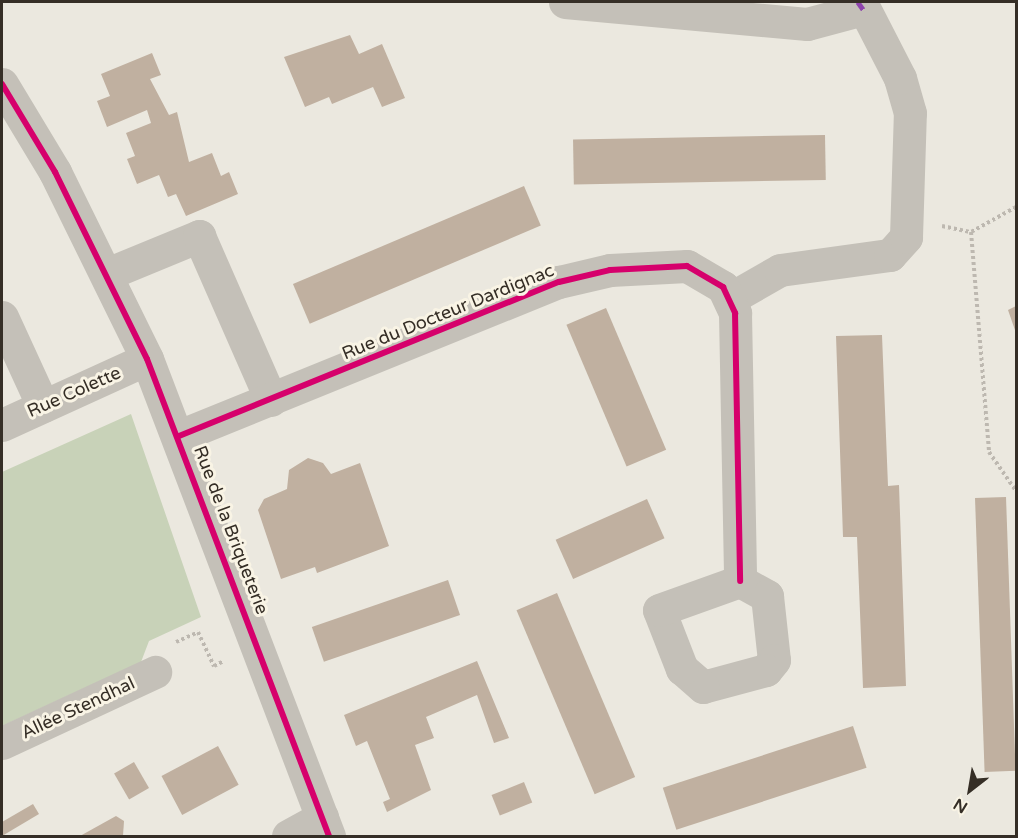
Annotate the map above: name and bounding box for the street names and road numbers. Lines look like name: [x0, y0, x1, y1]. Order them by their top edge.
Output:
street label: Rue du Docteur Dardignac: [339, 260, 557, 364]
street label: Rue Colette: [24, 362, 124, 422]
street label: Rue de la Briqueterie: [189, 443, 273, 617]
street label: Allée Stendhal: [18, 672, 138, 744]

